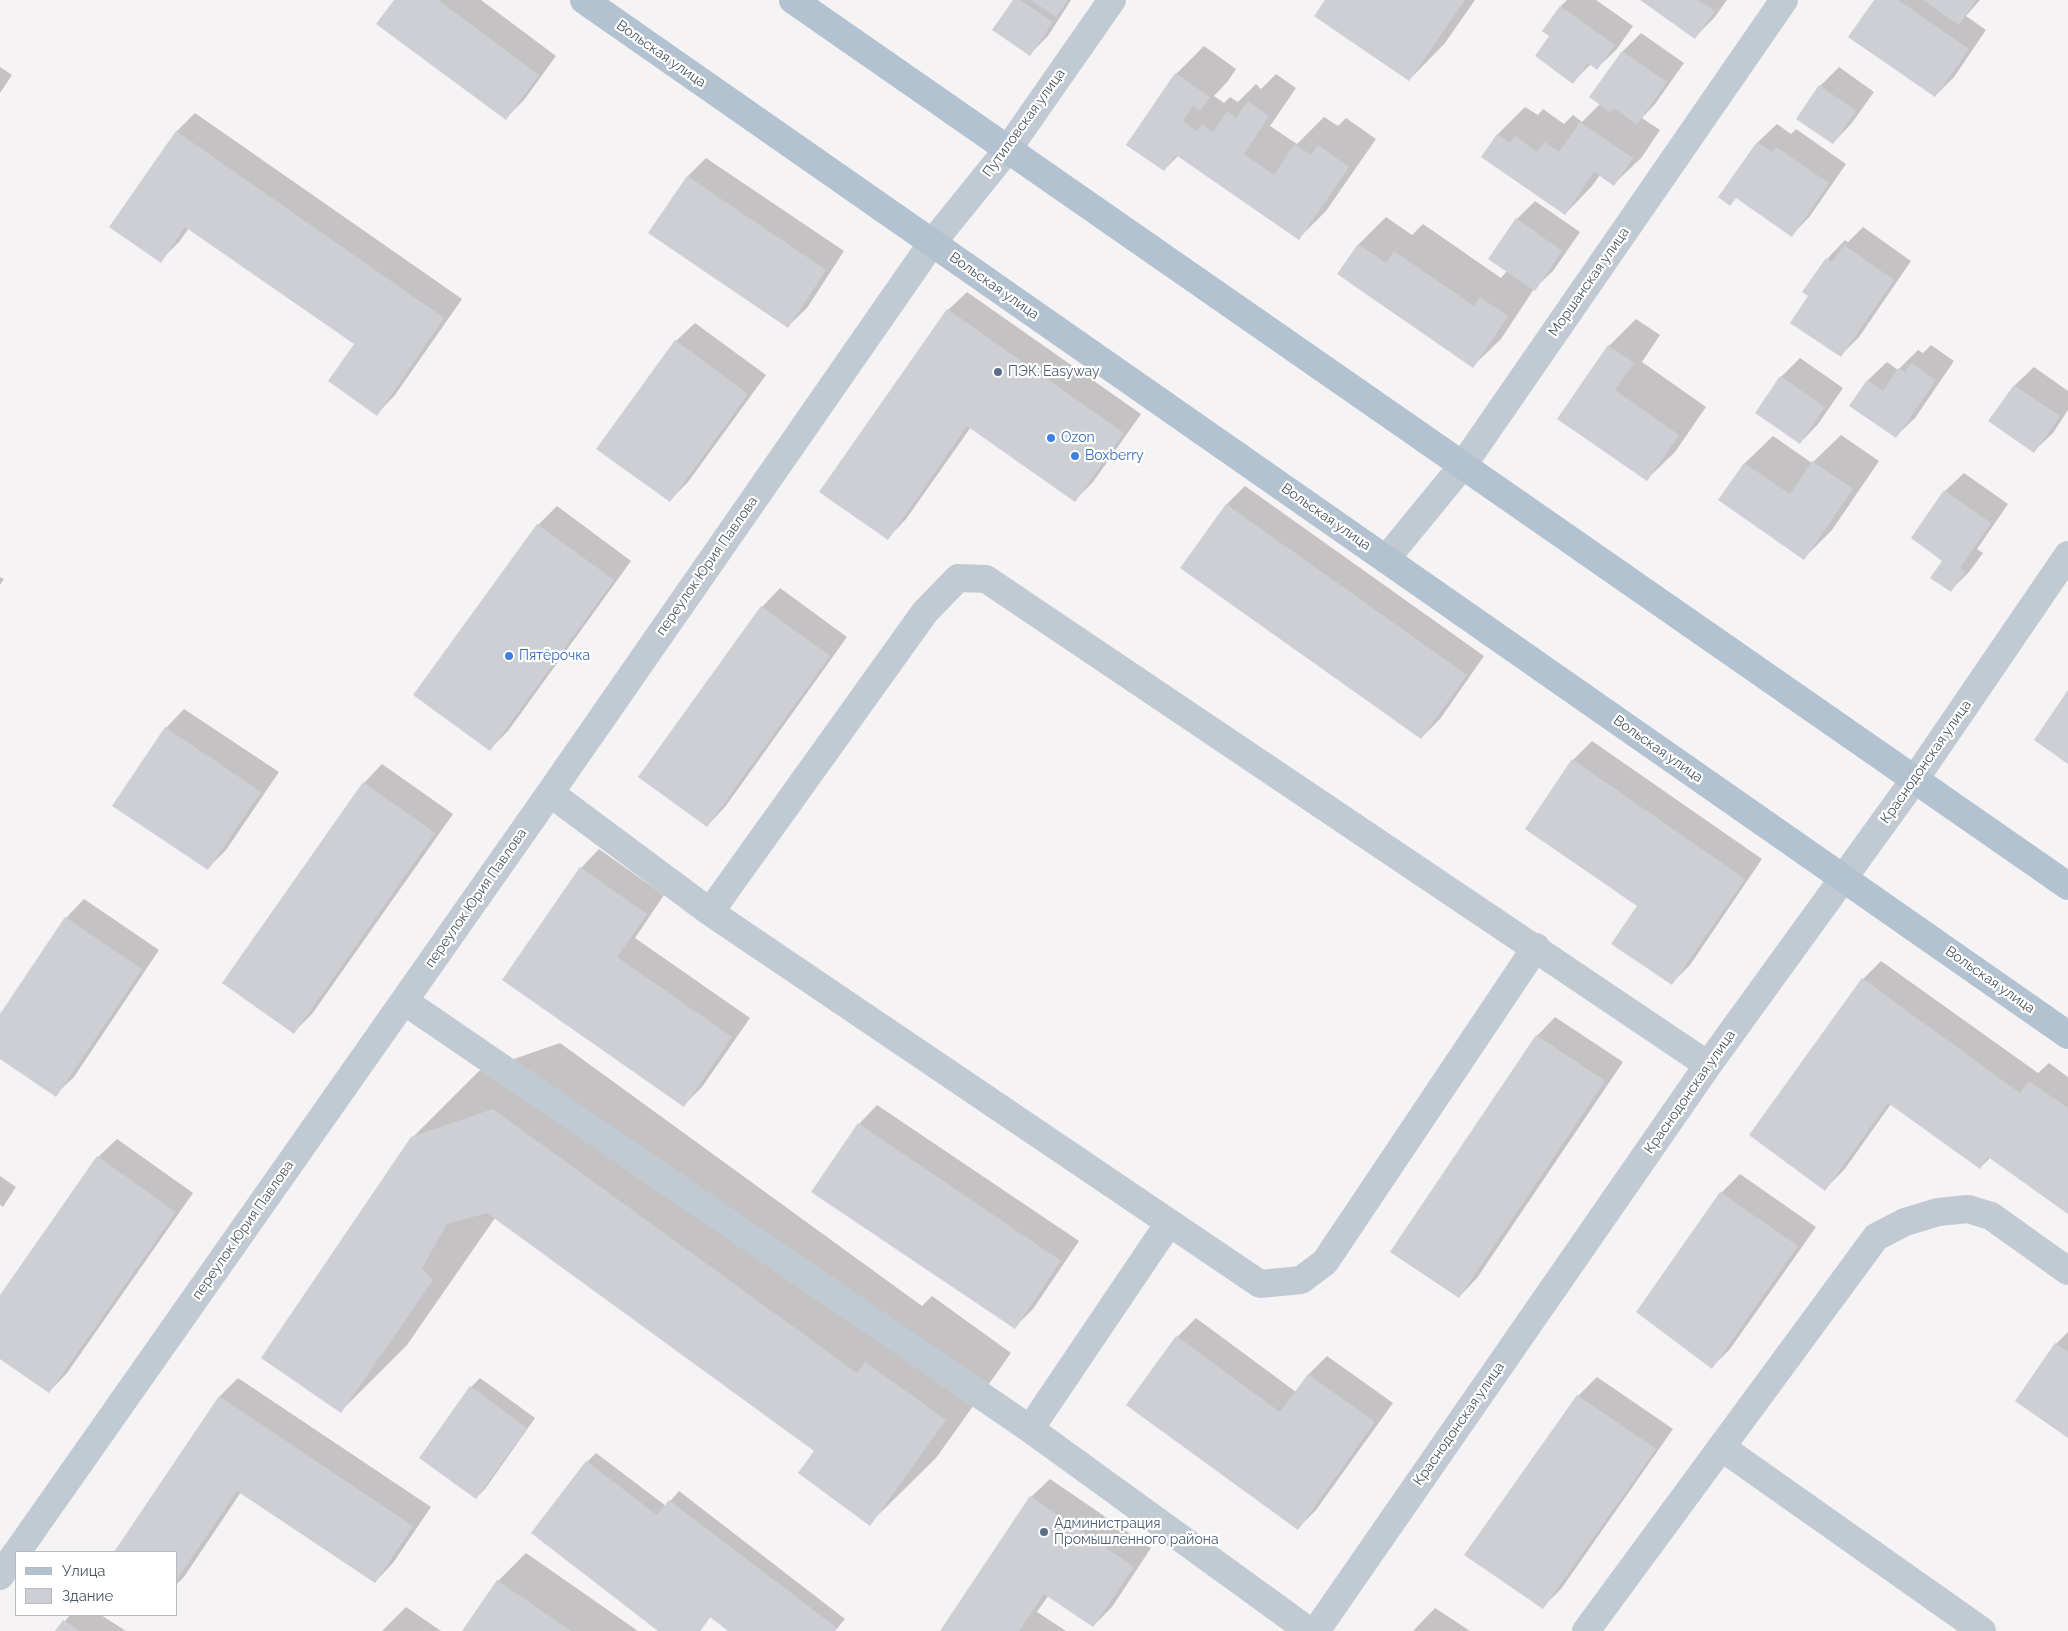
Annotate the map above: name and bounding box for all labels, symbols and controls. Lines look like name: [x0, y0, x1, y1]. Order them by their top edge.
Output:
street label: Вольская улица: [613, 17, 709, 91]
street label: Путиловская улица: [979, 66, 1069, 180]
street label: Моршанская улица: [1545, 224, 1633, 340]
street label: Вольская улица: [946, 249, 1042, 323]
place label: ПЭК: Easyway: [1008, 364, 1100, 380]
marker: ПЭК: Easyway: [992, 366, 1004, 378]
place label: Ozon: [1061, 430, 1095, 446]
marker: Ozon: [1045, 432, 1057, 444]
place label: Boxberry: [1085, 448, 1144, 464]
marker: Boxberry: [1069, 450, 1081, 462]
street label: Вольская улица: [1278, 480, 1374, 554]
street label: переулок Юрия Павлова: [653, 493, 761, 639]
place label: Пятёрочка: [519, 648, 590, 664]
marker: Пятёрочка: [503, 650, 515, 662]
street label: Краснодонская улица: [1877, 697, 1975, 827]
street label: Вольская улица: [1610, 712, 1706, 786]
street label: переулок Юрия Павлова: [422, 825, 530, 971]
street label: Вольская улица: [1942, 943, 2038, 1017]
street label: Краснодонская улица: [1641, 1027, 1739, 1157]
street label: переулок Юрия Павлова: [189, 1157, 297, 1303]
street label: Краснодонская улица: [1410, 1359, 1508, 1489]
place label: Администрация Промышленного района: [1054, 1516, 1219, 1548]
marker: Администрация Промышленного района: [1038, 1526, 1050, 1538]
legend: [15, 1551, 178, 1616]
text: Улица: [62, 1562, 106, 1580]
text: Здание: [62, 1587, 113, 1605]

